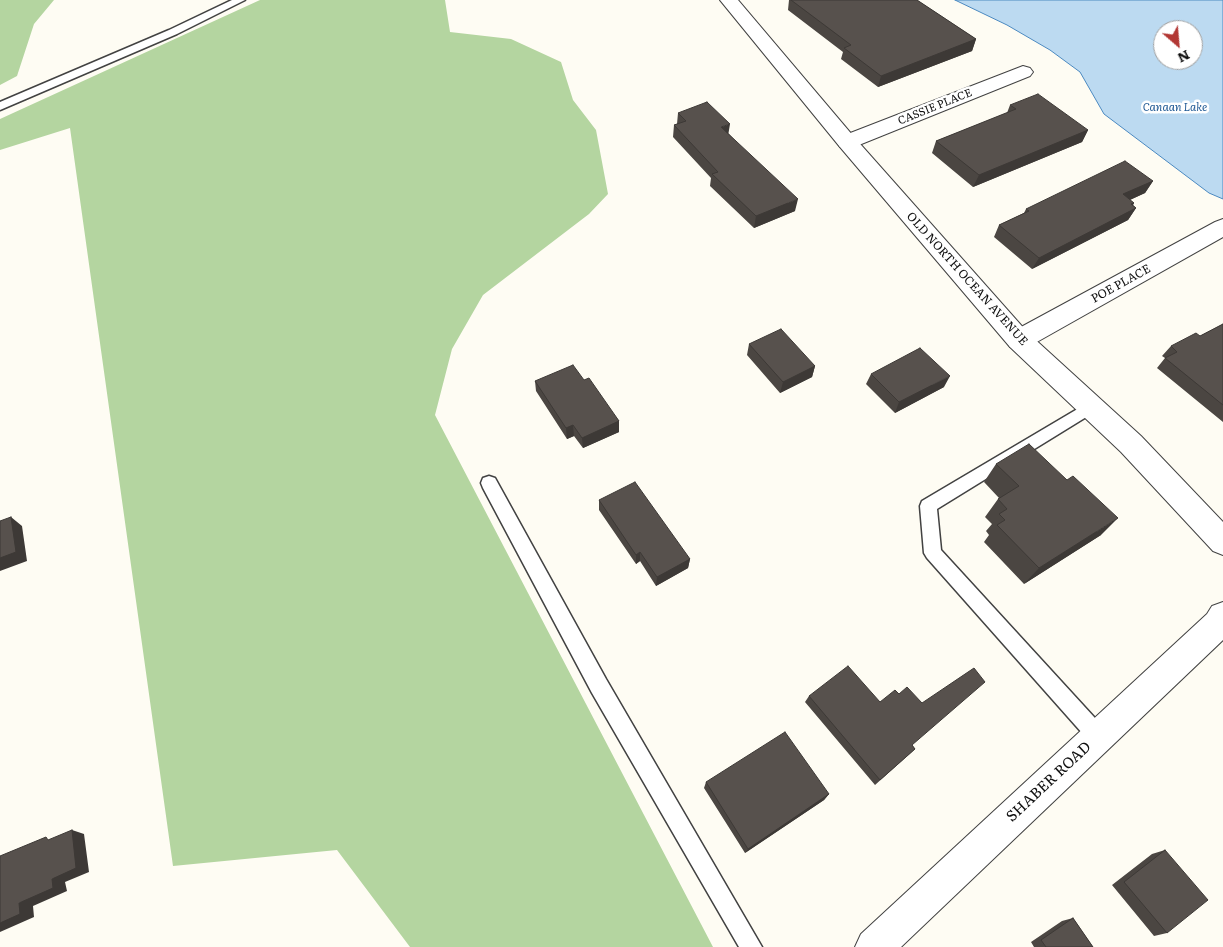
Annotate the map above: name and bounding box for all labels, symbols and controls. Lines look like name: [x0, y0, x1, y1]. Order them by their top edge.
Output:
north arrow: [1153, 20, 1203, 70]
text: N: [1175, 46, 1194, 69]
street label: CASSIE PLACE: [896, 86, 974, 128]
water label: Canaan Lake: [1143, 101, 1207, 115]
street label: OLD NORTH OCEAN AVENUE: [903, 209, 1031, 349]
street label: POE PLACE: [1089, 262, 1153, 306]
street label: SHABER ROAD: [1003, 738, 1095, 826]

